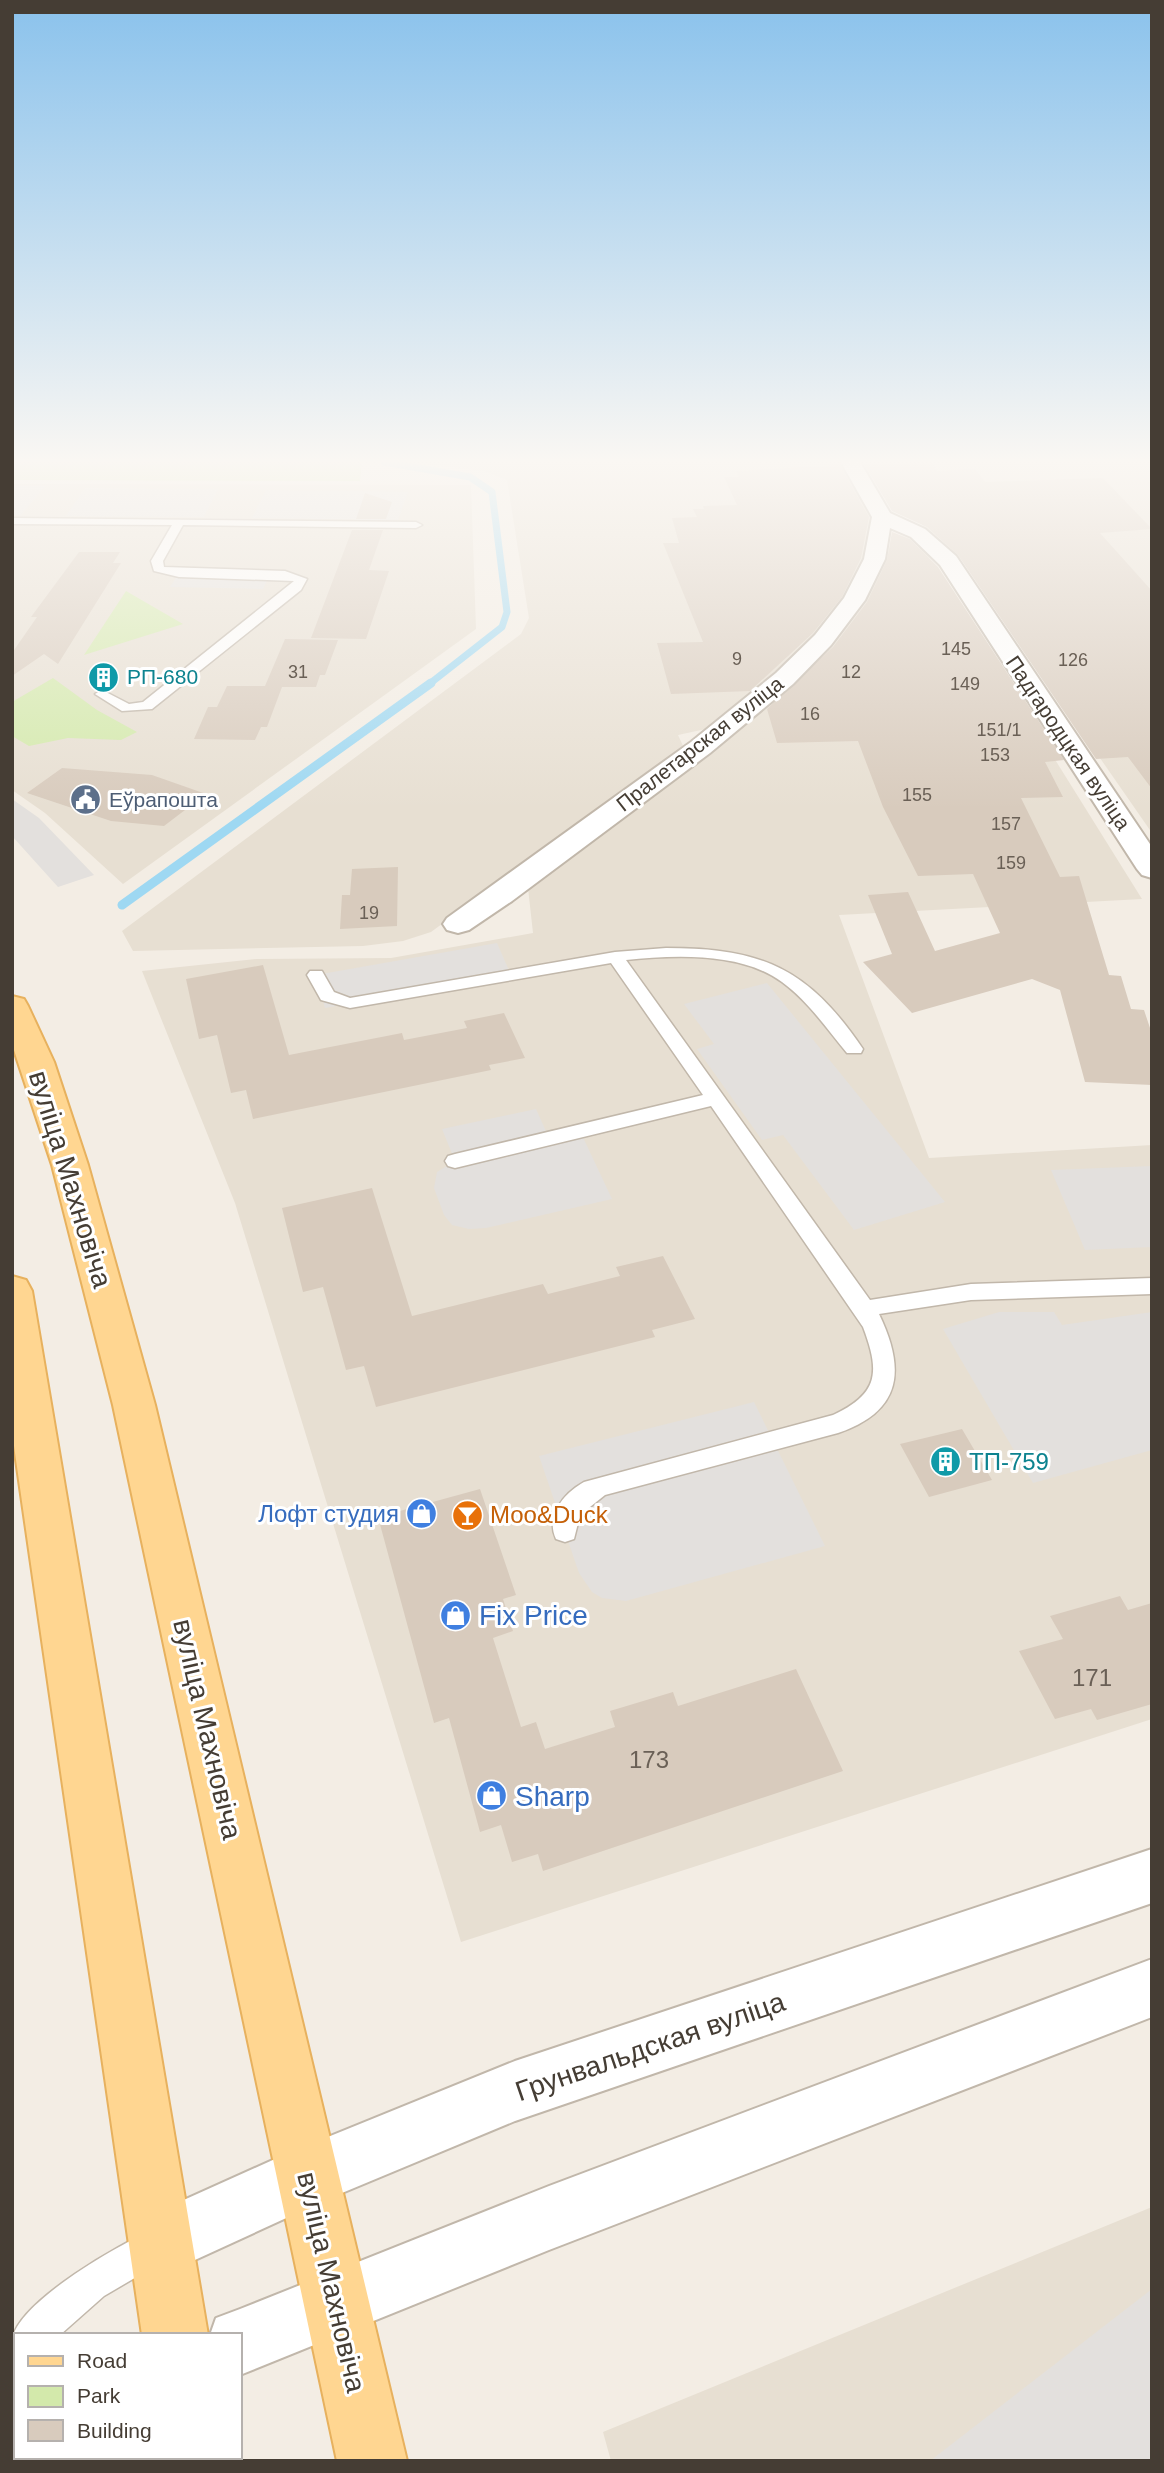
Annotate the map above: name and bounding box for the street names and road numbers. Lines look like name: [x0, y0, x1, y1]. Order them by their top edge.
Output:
street label: Падгародцкая вуліца: [1002, 651, 1135, 834]
street label: Пралетарская вуліца: [612, 671, 788, 816]
street label: вуліца Махновіча: [23, 1067, 118, 1292]
street label: вуліца Махновіча: [167, 1616, 248, 1843]
street label: Грунвальдская вуліца: [511, 1986, 789, 2107]
street label: вуліца Махновіча: [291, 2169, 372, 2396]

